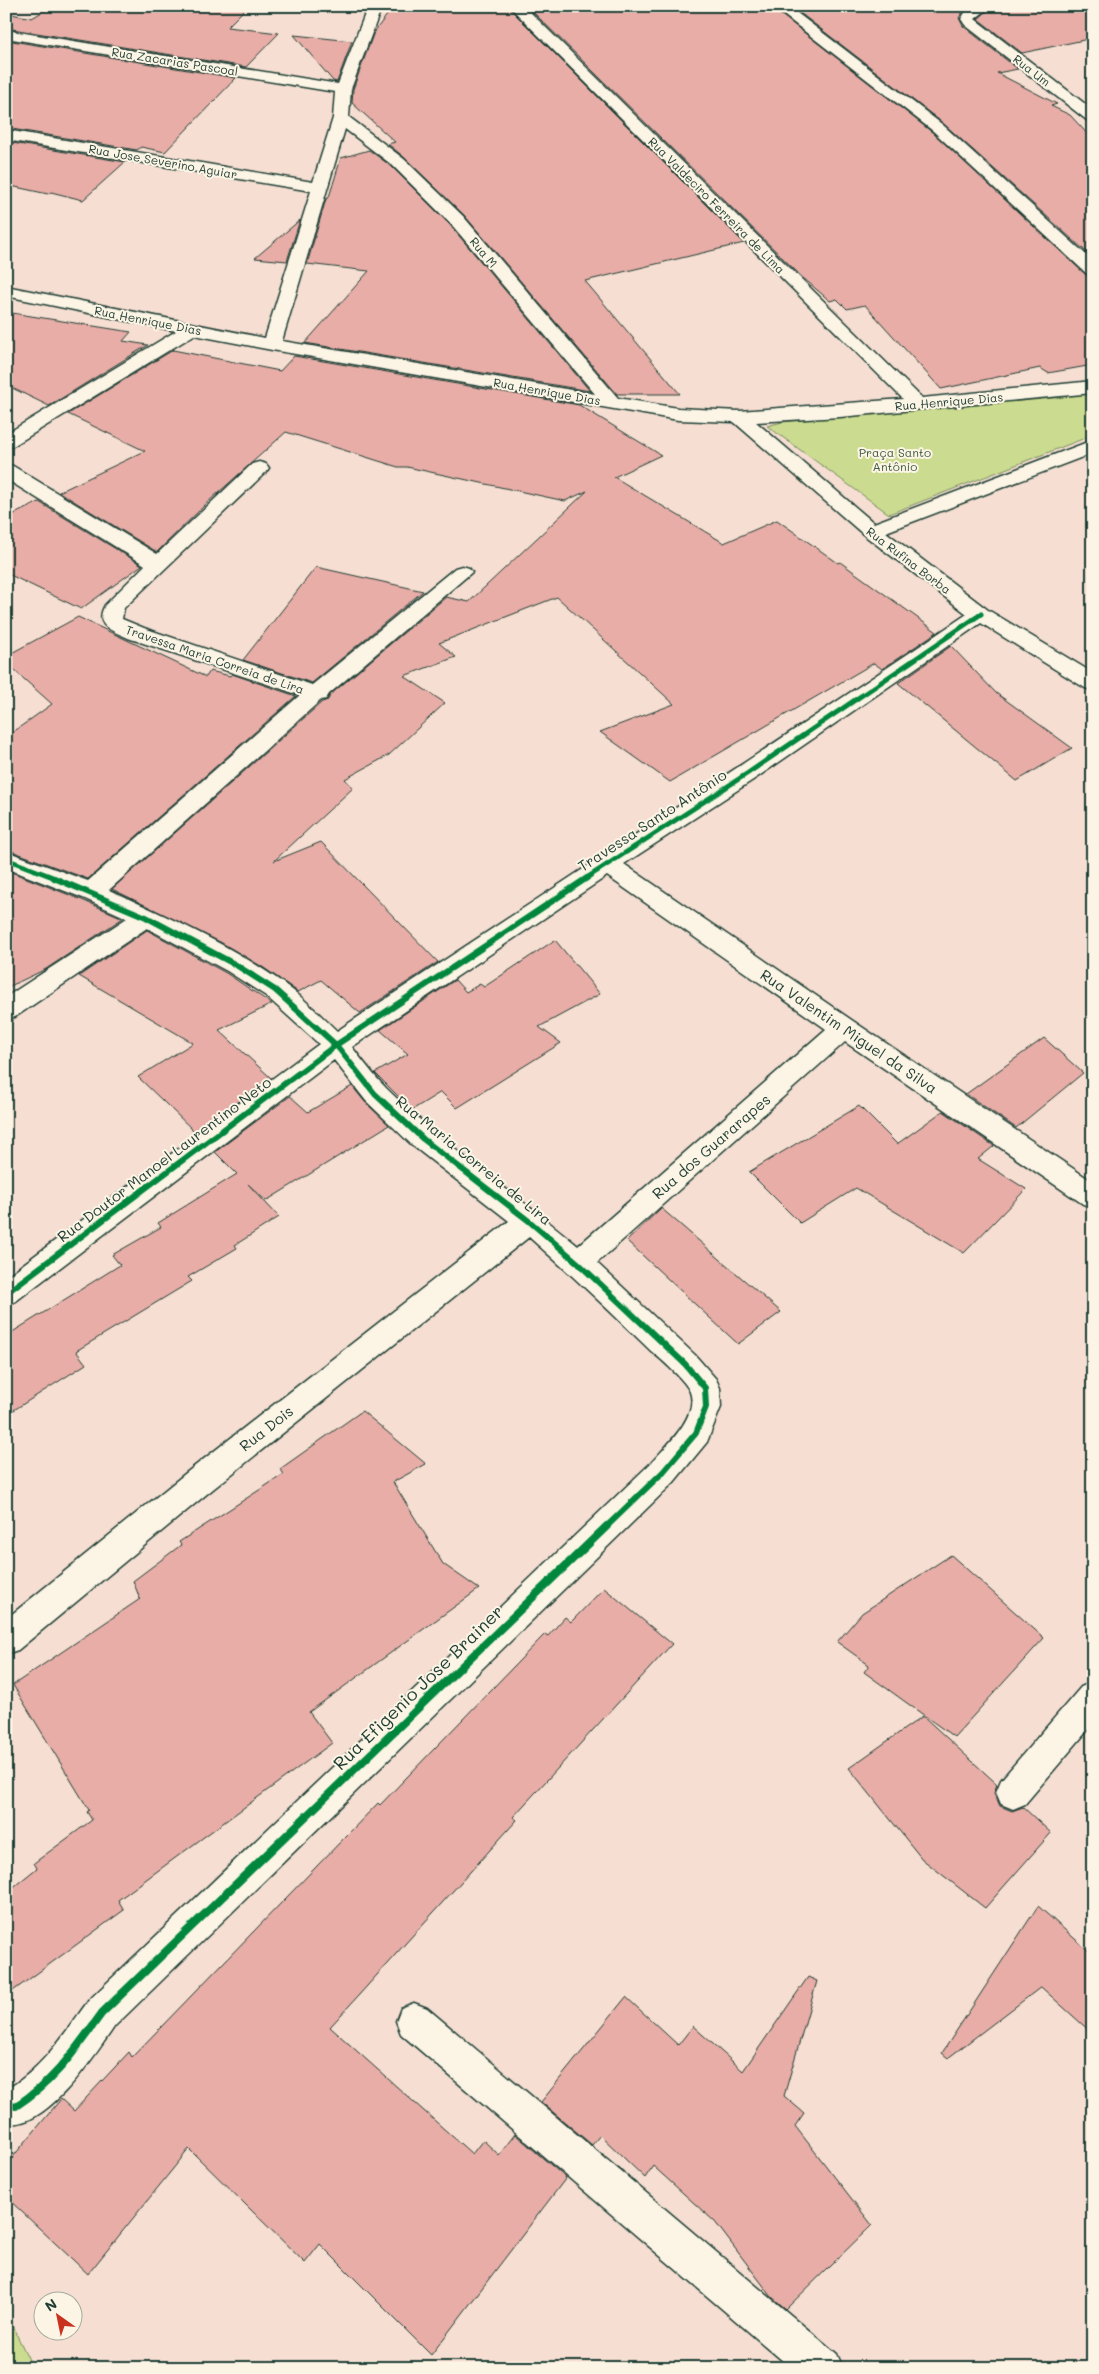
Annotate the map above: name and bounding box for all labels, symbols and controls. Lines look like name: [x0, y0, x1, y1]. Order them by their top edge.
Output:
street label: Rua Zacarias Pascoal: [111, 43, 239, 79]
street label: Rua Um: [1010, 50, 1054, 90]
street label: Rua Valdeciro Ferreira de Lima: [645, 133, 789, 277]
street label: Rua Jose Severino Aguiar: [87, 140, 239, 182]
street label: Rua M: [467, 233, 501, 271]
street label: Rua Henrique Dias: [93, 302, 203, 338]
street label: Rua Henrique Dias: [492, 374, 602, 408]
street label: Rua Henrique Dias: [894, 388, 1004, 414]
park label: Praça Santo Antônio: [859, 444, 931, 474]
street label: Rua Rufina Borba: [864, 523, 954, 597]
street label: Travessa Maria Correia de Lira: [124, 621, 306, 697]
street label: Travessa Santo Antônio: [574, 764, 730, 876]
street label: Rua Valentim Miguel da Silva: [757, 964, 941, 1098]
street label: Rua Doutor Manoel Laurentino Neto: [53, 1072, 275, 1246]
street label: Rua dos Guararapes: [648, 1089, 774, 1203]
street label: Rua Maria Correia de Lira: [392, 1091, 556, 1229]
street label: Rua Dois: [235, 1401, 297, 1455]
street label: Rua Efigenio Jose Brainer: [328, 1599, 508, 1775]
north arrow: [32, 2292, 82, 2342]
text: N: [41, 2294, 60, 2316]

